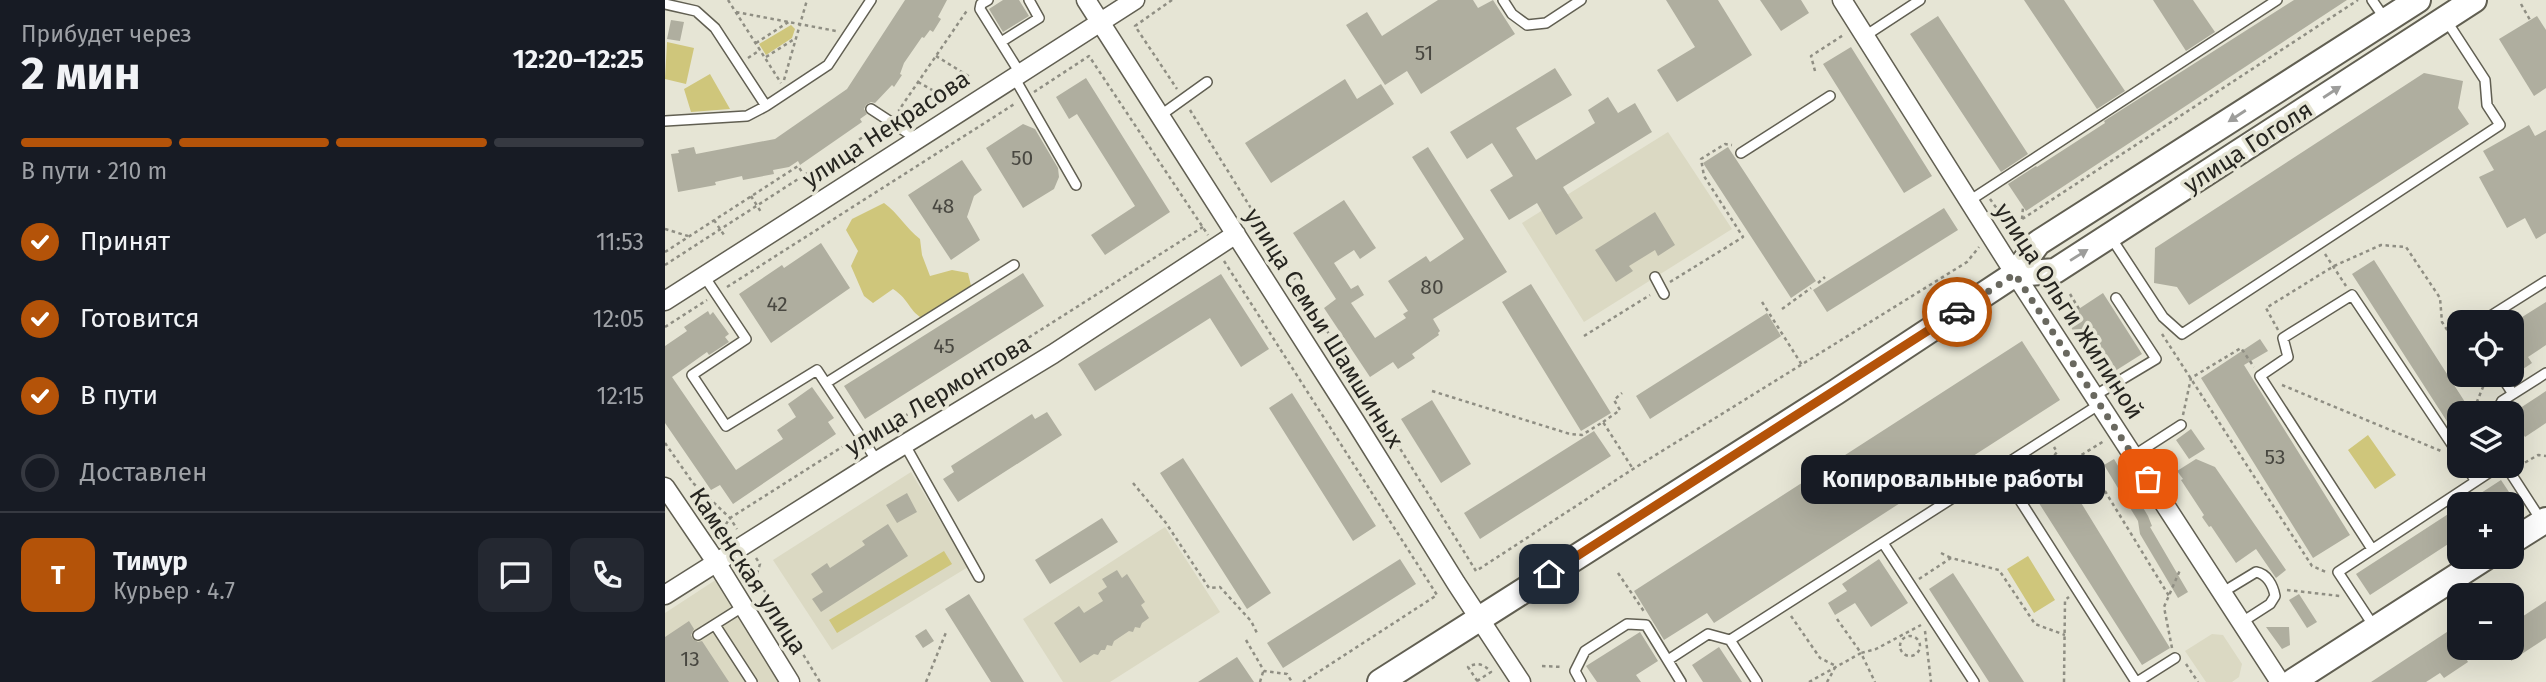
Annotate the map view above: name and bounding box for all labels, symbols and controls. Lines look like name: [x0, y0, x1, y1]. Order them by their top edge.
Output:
text: Прибудет через: [21, 20, 192, 48]
house number: 51: [1415, 40, 1433, 66]
text: 12:20–12:25: [513, 44, 644, 75]
text: 2 мин: [21, 46, 141, 101]
street label: улица Некрасова: [797, 65, 975, 193]
one-way arrow: [2323, 85, 2341, 99]
street label: улица Гоголя: [2178, 95, 2318, 199]
one-way arrow: [2227, 109, 2246, 122]
house number: 50: [1011, 145, 1033, 171]
text: В пути · 210 m: [21, 157, 167, 185]
house number: 48: [932, 193, 954, 219]
street label: улица Ольги Жилиной: [1989, 198, 2149, 424]
street label: улица Семьи Шамшиных: [1239, 203, 1409, 453]
icon: check: [21, 223, 59, 261]
text: Принят: [80, 226, 170, 257]
text: 11:53: [596, 228, 644, 256]
one-way arrow: [2070, 249, 2089, 262]
house number: 80: [1420, 274, 1444, 300]
courier: [1922, 277, 1992, 347]
house number: 42: [766, 291, 788, 317]
icon: car: [1938, 293, 1976, 331]
icon: check: [21, 300, 59, 338]
text: Готовится: [80, 303, 200, 334]
text: 12:05: [593, 305, 644, 333]
map controls: [2447, 310, 2524, 660]
button: locate: [2447, 310, 2524, 387]
street label: улица Лермонтова: [840, 329, 1036, 461]
house number: 45: [933, 333, 955, 359]
icon: check: [21, 377, 59, 415]
text: В пути: [80, 380, 158, 411]
text: 12:15: [597, 382, 644, 410]
button: layers: [2447, 401, 2524, 478]
house number: 53: [2265, 444, 2285, 470]
pin: [2118, 449, 2178, 509]
callout: Копировальные работы: [1801, 454, 2106, 504]
text: Доставлен: [80, 457, 207, 488]
icon: bag: [2129, 460, 2167, 498]
text: Копировальные работы: [1822, 465, 2084, 493]
street label: Каменская улица: [684, 482, 812, 660]
button: +: [2447, 492, 2524, 569]
button: chat: [478, 538, 552, 612]
button: phone: [570, 538, 644, 612]
pin: [1519, 544, 1579, 604]
text: Тимур: [113, 546, 188, 577]
icon: home: [1530, 555, 1568, 593]
text: Т: [51, 560, 65, 591]
text: Курьер · 4.7: [113, 577, 235, 605]
button: −: [2447, 583, 2524, 660]
house number: 13: [680, 646, 700, 672]

